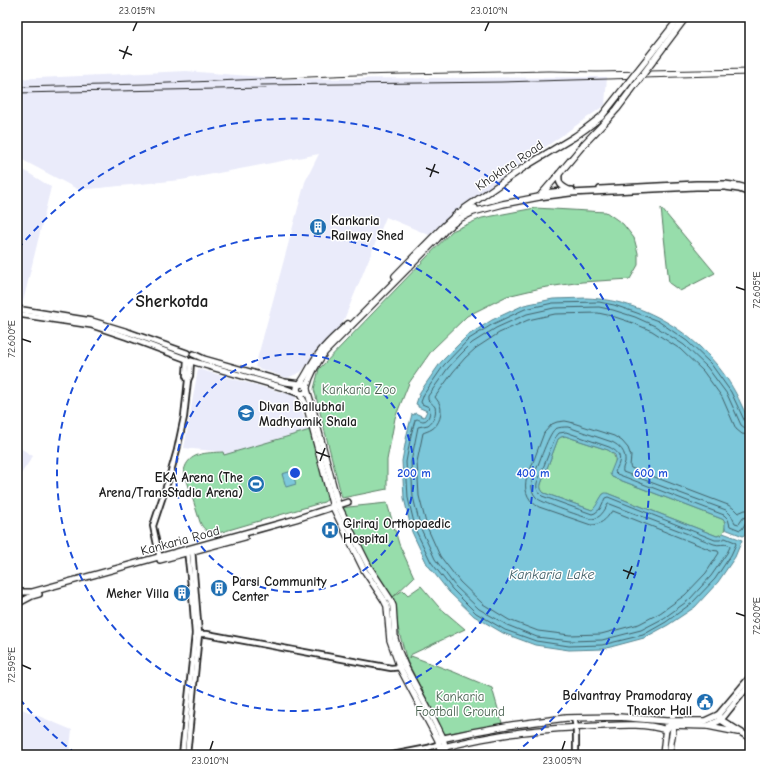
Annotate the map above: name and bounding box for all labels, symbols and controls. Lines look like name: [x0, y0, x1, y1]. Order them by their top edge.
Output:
text: 23.015°N: [119, 5, 155, 17]
text: 23.010°N: [470, 5, 508, 17]
street label: Khokhra Road: [473, 137, 546, 194]
place label: Kankaria Railway Shed: [331, 213, 404, 243]
building icon: Kankaria Railway Shed: [308, 217, 328, 237]
text: 72.605°E: [751, 272, 763, 308]
district label: Sherkotda: [136, 292, 208, 311]
text: 72.600°E: [6, 320, 18, 358]
park label: Kankaria Zoo: [322, 382, 396, 397]
place label: Divan Ballubhai Madhyamik Shala: [259, 399, 357, 429]
school or university icon: Divan Ballubhai Madhyamik Shala: [236, 403, 256, 423]
centre of rings: [288, 466, 302, 480]
text: 200 m: [397, 466, 431, 480]
text: 400 m: [516, 466, 550, 480]
text: 600 m: [634, 466, 668, 480]
place label: EKA Arena (The Arena/TransStadia Arena): [99, 470, 244, 500]
sports icon: EKA Arena (The Arena/TransStadia Arena): [246, 474, 266, 494]
place label: Giriraj Orthopaedic Hospital: [343, 516, 450, 546]
hospital icon: Giriraj Orthopaedic Hospital: [320, 520, 340, 540]
street label: Kankaria Road: [139, 523, 221, 558]
water label: Kankaria Lake: [509, 566, 595, 583]
place label: Parsi Community Center: [232, 574, 327, 604]
building icon: Parsi Community Center: [209, 578, 229, 598]
building icon: Meher Villa: [172, 583, 192, 603]
place label: Meher Villa: [106, 586, 169, 601]
text: 72.600°E: [751, 597, 763, 635]
text: 72.595°E: [6, 647, 18, 683]
place label: Balvantray Pramodaray Thakor Hall: [563, 688, 692, 718]
park label: Kankaria Football Ground: [415, 689, 505, 719]
public building icon: Balvantray Pramodaray Thakor Hall: [695, 692, 715, 712]
text: 23.010°N: [191, 755, 229, 767]
text: 23.005°N: [543, 755, 581, 767]

